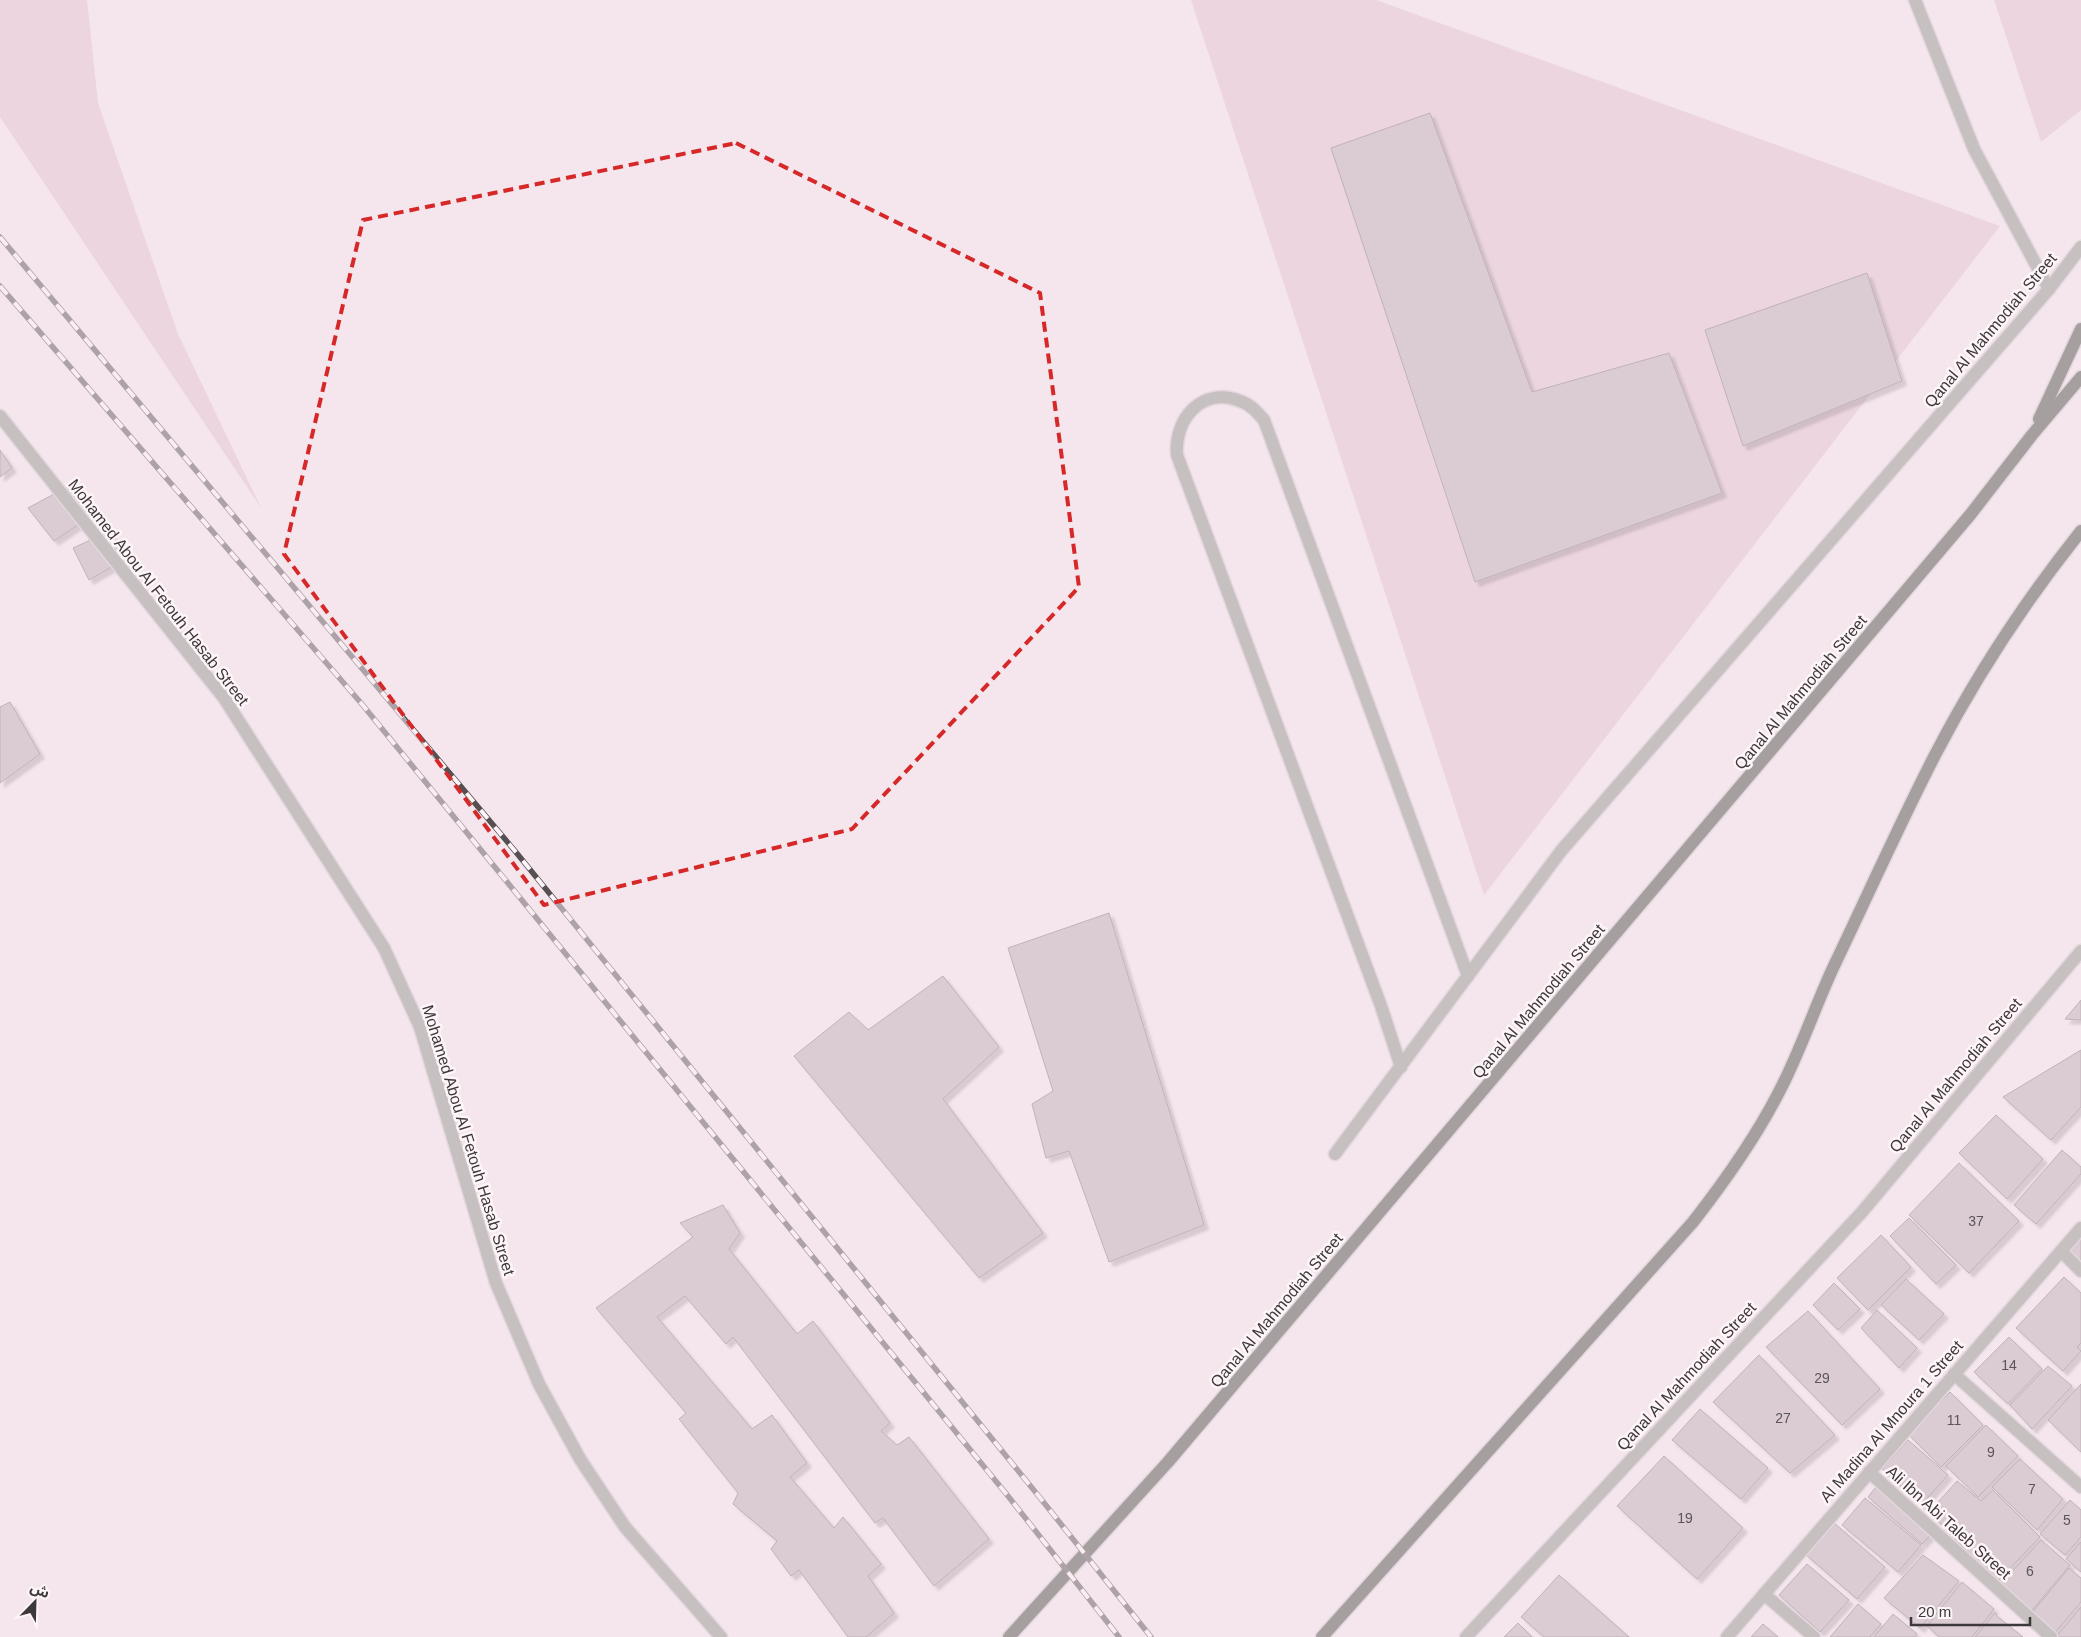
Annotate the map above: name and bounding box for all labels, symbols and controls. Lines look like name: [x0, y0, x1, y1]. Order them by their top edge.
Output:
street label: Qanal Al Mahmodiah Street: [1921, 249, 2060, 411]
street label: Mohamed Abou Al Fetouh Hasab Street: [65, 476, 252, 709]
street label: Qanal Al Mahmodiah Street: [1731, 611, 1870, 773]
street label: Qanal Al Mahmodiah Street: [1469, 920, 1608, 1082]
street label: Qanal Al Mahmodiah Street: [1886, 994, 2025, 1156]
street label: Mohamed Abou Al Fetouh Hasab Street: [419, 1003, 518, 1278]
house number: 37: [1968, 1213, 1984, 1229]
street label: Qanal Al Mahmodiah Street: [1207, 1229, 1346, 1391]
street label: Qanal Al Mahmodiah Street: [1613, 1299, 1760, 1454]
street label: Al Madina Al Mnoura 1 Street: [1817, 1337, 1966, 1505]
house number: 14: [2001, 1357, 2017, 1373]
house number: 29: [1814, 1370, 1830, 1386]
house number: 27: [1775, 1410, 1791, 1426]
house number: 11: [1947, 1412, 1961, 1428]
house number: 9: [1987, 1444, 1995, 1460]
street label: Ali Ibn Abi Taleb Street: [1883, 1462, 2014, 1583]
house number: 7: [2028, 1481, 2036, 1497]
house number: 19: [1677, 1510, 1693, 1526]
house number: 5: [2063, 1512, 2071, 1528]
house number: 6: [2026, 1563, 2034, 1579]
north arrow: [10, 1577, 60, 1627]
text: ش: [28, 1579, 52, 1601]
scale bar: [1911, 1594, 2030, 1626]
text: 20 m: [1918, 1603, 1951, 1620]

